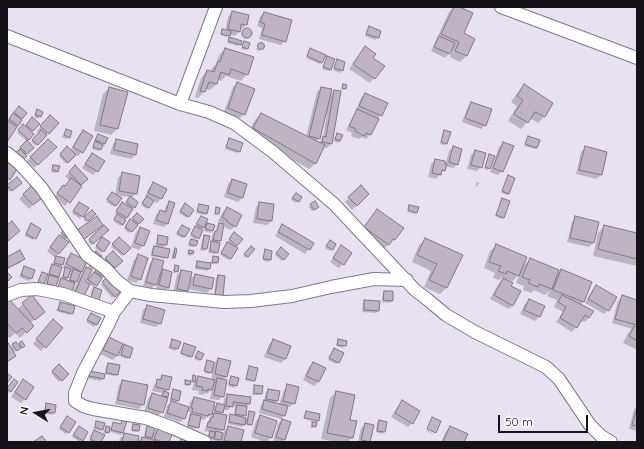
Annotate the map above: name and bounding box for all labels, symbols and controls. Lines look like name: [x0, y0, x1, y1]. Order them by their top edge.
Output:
north arrow: [16, 393, 56, 433]
text: N: [17, 405, 32, 416]
scale bar: [500, 407, 590, 433]
text: 50 m: [505, 414, 533, 429]

